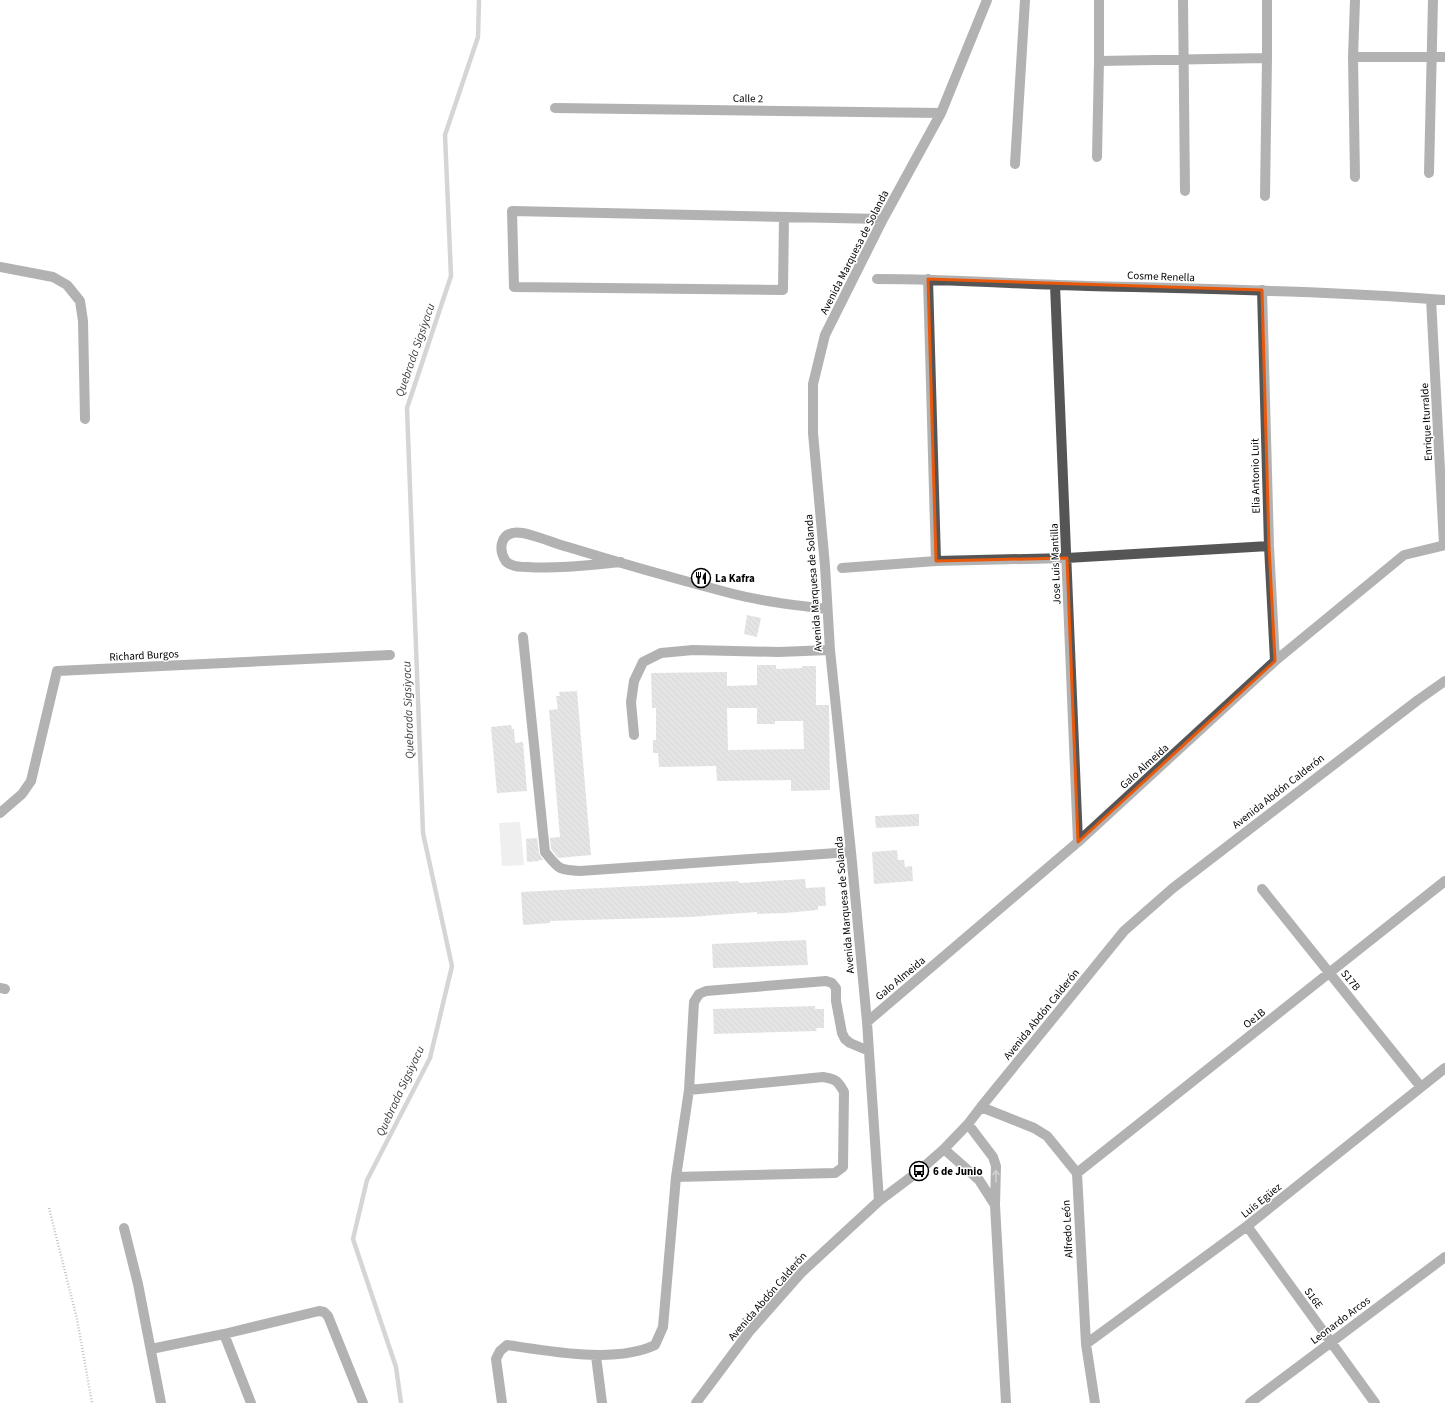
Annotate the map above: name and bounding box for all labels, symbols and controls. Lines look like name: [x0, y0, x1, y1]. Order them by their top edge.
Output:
street label: Calle 2: [733, 91, 763, 106]
street label: Avenida Marquesa de Solanda: [816, 187, 892, 317]
street label: Cosme Renella: [1127, 268, 1195, 285]
water label: Quebrada Sigsiyacu: [391, 301, 439, 399]
street label: Enrique Iturralde: [1417, 382, 1436, 461]
street label: Elia Antonio Luit: [1247, 438, 1264, 514]
street label: Avenida Marquesa de Solanda: [801, 514, 826, 652]
street label: Jose Luis Mantilla: [1047, 523, 1064, 605]
restaurant icon: La Kafra: [690, 567, 712, 589]
place label: La Kafra: [715, 571, 755, 586]
street label: Richard Burgos: [109, 646, 180, 665]
water label: Quebrada Sigsiyacu: [398, 661, 419, 759]
street label: Galo Almeida: [1117, 740, 1172, 792]
street label: Avenida Abdón Calderón: [1229, 751, 1328, 832]
street label: Avenida Marquesa de Solanda: [831, 836, 858, 974]
street label: Galo Almeida: [872, 953, 929, 1004]
street label: Avenida Abdón Calderón: [1000, 966, 1083, 1063]
street label: S17B: [1337, 967, 1364, 994]
street label: Oe1B: [1240, 1005, 1269, 1032]
water label: Quebrada Sigsiyacu: [372, 1043, 429, 1139]
bus stop icon: 6 de Junio: [908, 1160, 930, 1182]
place label: 6 de Junio: [933, 1164, 983, 1179]
one-way arrow: [992, 1170, 1000, 1183]
street label: Luis Egüez: [1238, 1179, 1285, 1221]
street label: Alfredo León: [1058, 1200, 1077, 1258]
street label: Avenida Abdón Calderón: [725, 1249, 810, 1344]
street label: S16E: [1301, 1285, 1326, 1312]
street label: Leonardo Arcos: [1307, 1293, 1374, 1348]

